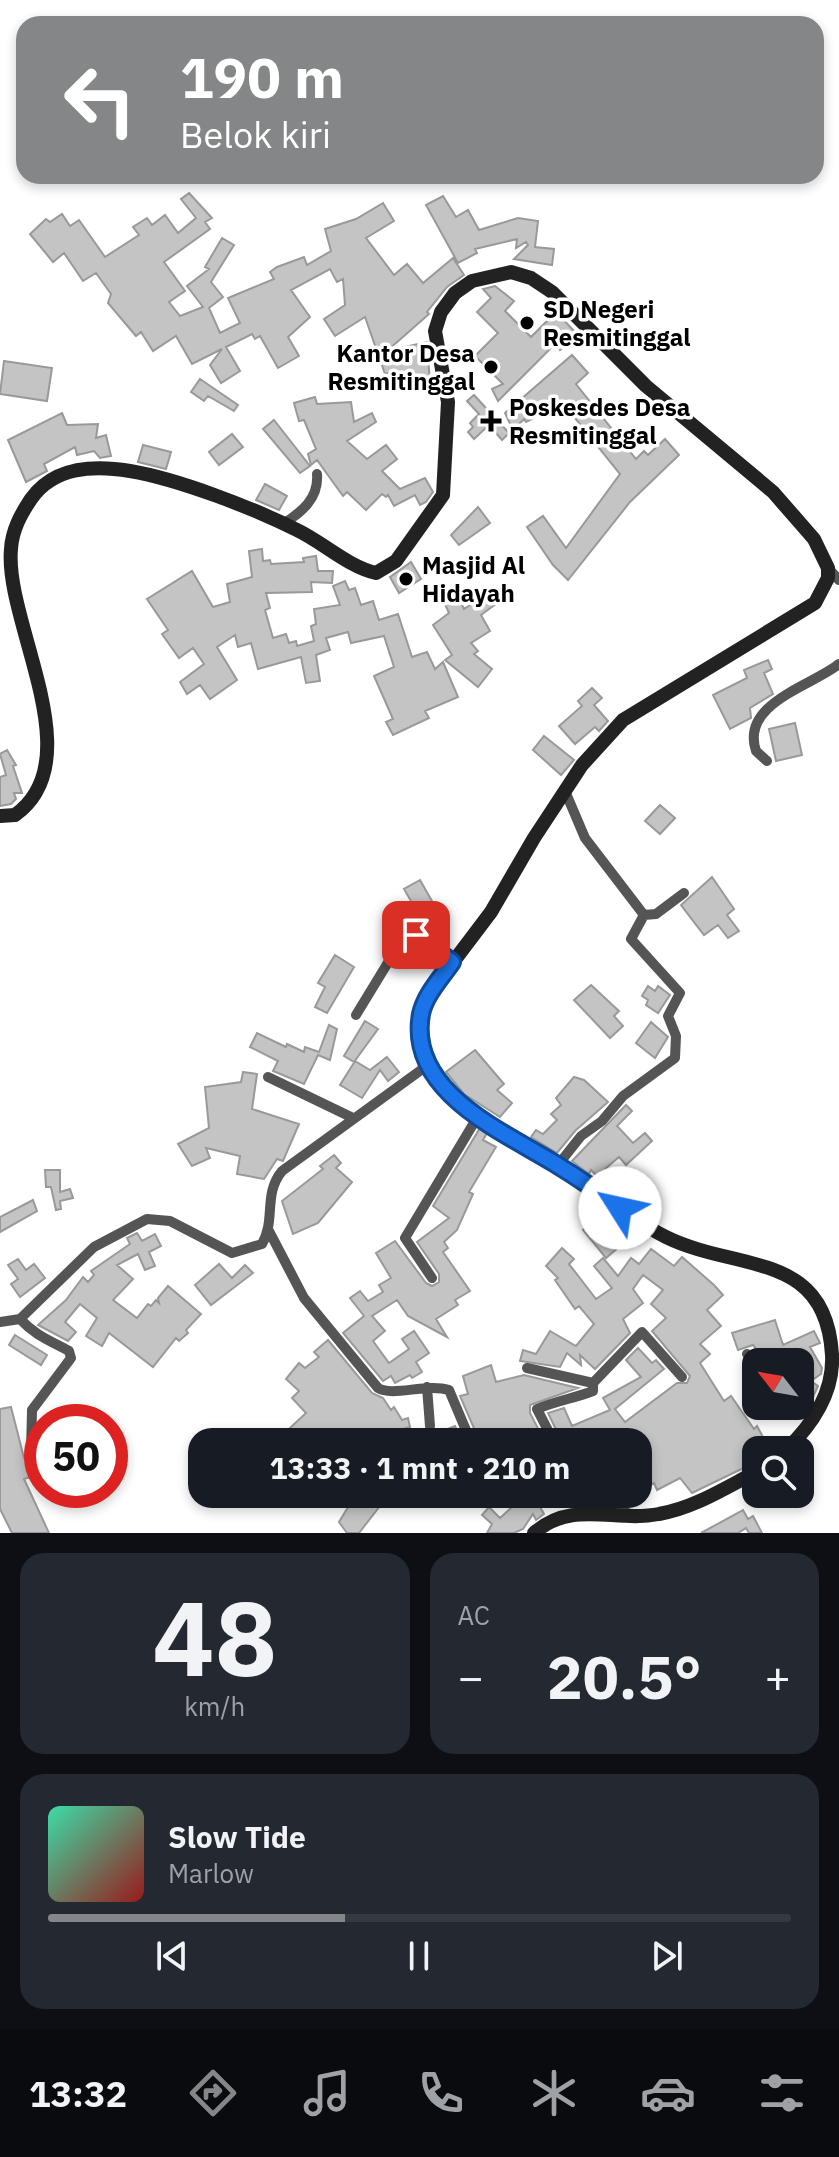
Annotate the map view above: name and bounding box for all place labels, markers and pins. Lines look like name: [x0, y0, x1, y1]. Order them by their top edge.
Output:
place label: SD Negeri Resmitinggal: [543, 293, 691, 353]
marker: SD Negeri Resmitinggal: [518, 314, 536, 332]
place label: Kantor Desa Resmitinggal: [327, 337, 475, 397]
marker: Kantor Desa Resmitinggal: [482, 358, 500, 376]
place label: Poskesdes Desa Resmitinggal: [509, 391, 691, 451]
marker: Poskesdes Desa Resmitinggal: [480, 410, 502, 432]
place label: Masjid Al Hidayah: [422, 549, 525, 609]
marker: Masjid Al Hidayah: [397, 570, 415, 588]
pin: [382, 901, 450, 969]

